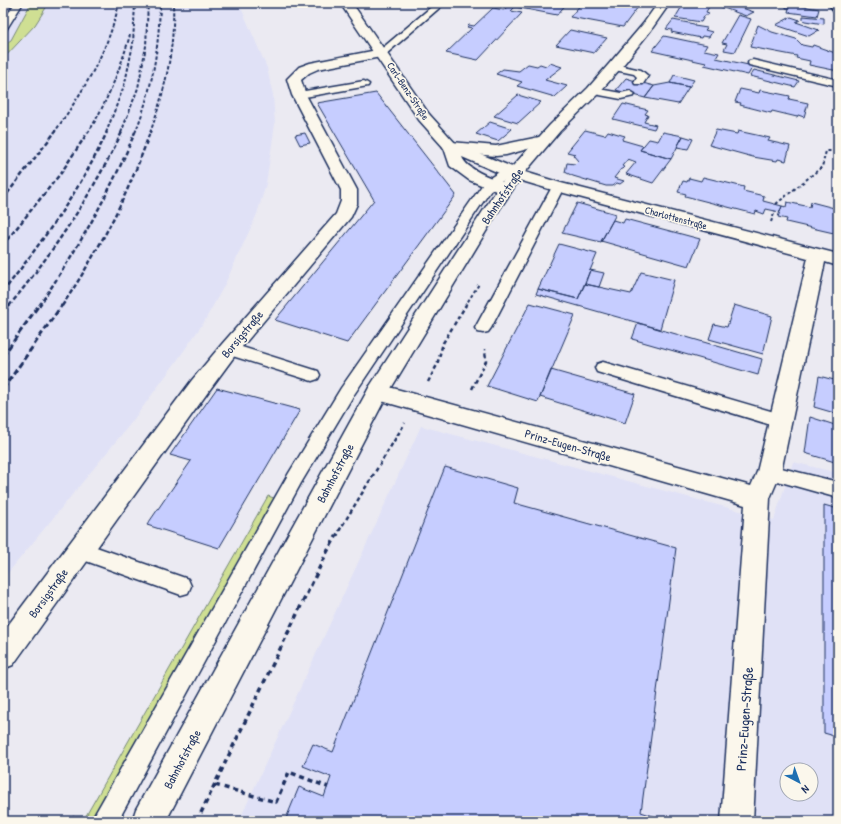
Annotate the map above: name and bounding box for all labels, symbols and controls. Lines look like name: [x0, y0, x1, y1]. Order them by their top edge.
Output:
street label: Carl-Benz-Straße: [384, 60, 432, 122]
street label: Bahnhofstraße: [477, 164, 527, 228]
street label: Charlottenstraße: [643, 203, 709, 233]
street label: Borsigstraße: [217, 306, 267, 361]
street label: Prinz-Eugen-Straße: [523, 425, 613, 466]
street label: Bahnhofstraße: [312, 440, 358, 506]
street label: Borsigstraße: [24, 565, 72, 621]
street label: Prinz-Eugen-Straße: [731, 666, 758, 772]
street label: Bahnhofstraße: [159, 726, 205, 792]
north arrow: [779, 762, 819, 802]
text: N: [799, 782, 812, 797]

